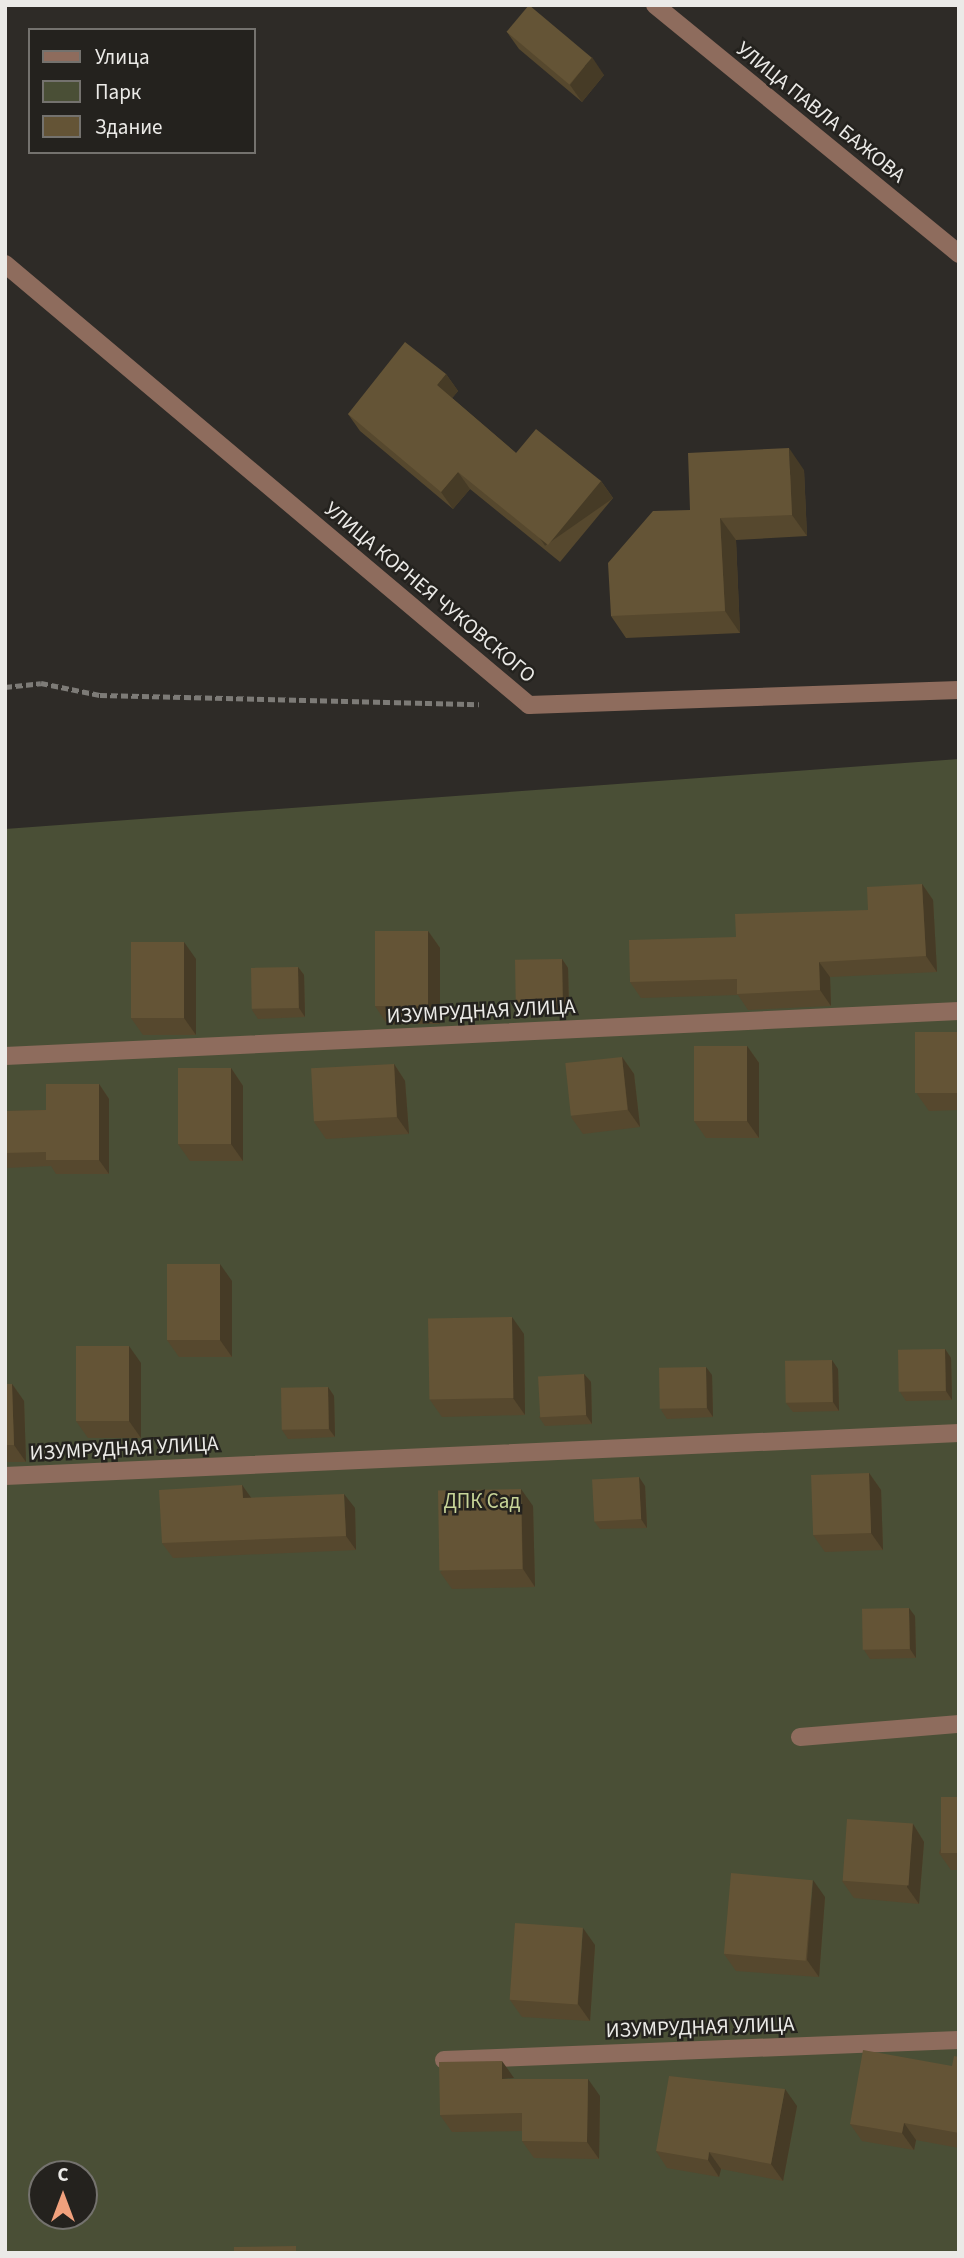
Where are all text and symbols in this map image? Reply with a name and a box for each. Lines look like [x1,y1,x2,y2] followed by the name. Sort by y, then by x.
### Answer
[28,28,256,154] legend
[731,36,911,188] street label: УЛИЦА ПАВЛА БАЖОВА
[95,42,150,72] text: Улица
[95,77,141,107] text: Парк
[95,112,163,142] text: Здание
[319,496,541,688] street label: УЛИЦА КОРНЕЯ ЧУКОВСКОГО
[386,993,576,1029] street label: ИЗУМРУДНАЯ УЛИЦА
[29,1430,219,1466] street label: ИЗУМРУДНАЯ УЛИЦА
[444,1488,520,1514] park label: ДПК Сад
[605,2011,795,2043] street label: ИЗУМРУДНАЯ УЛИЦА
[28,2160,98,2230] north arrow
[57,2162,69,2189] text: С

